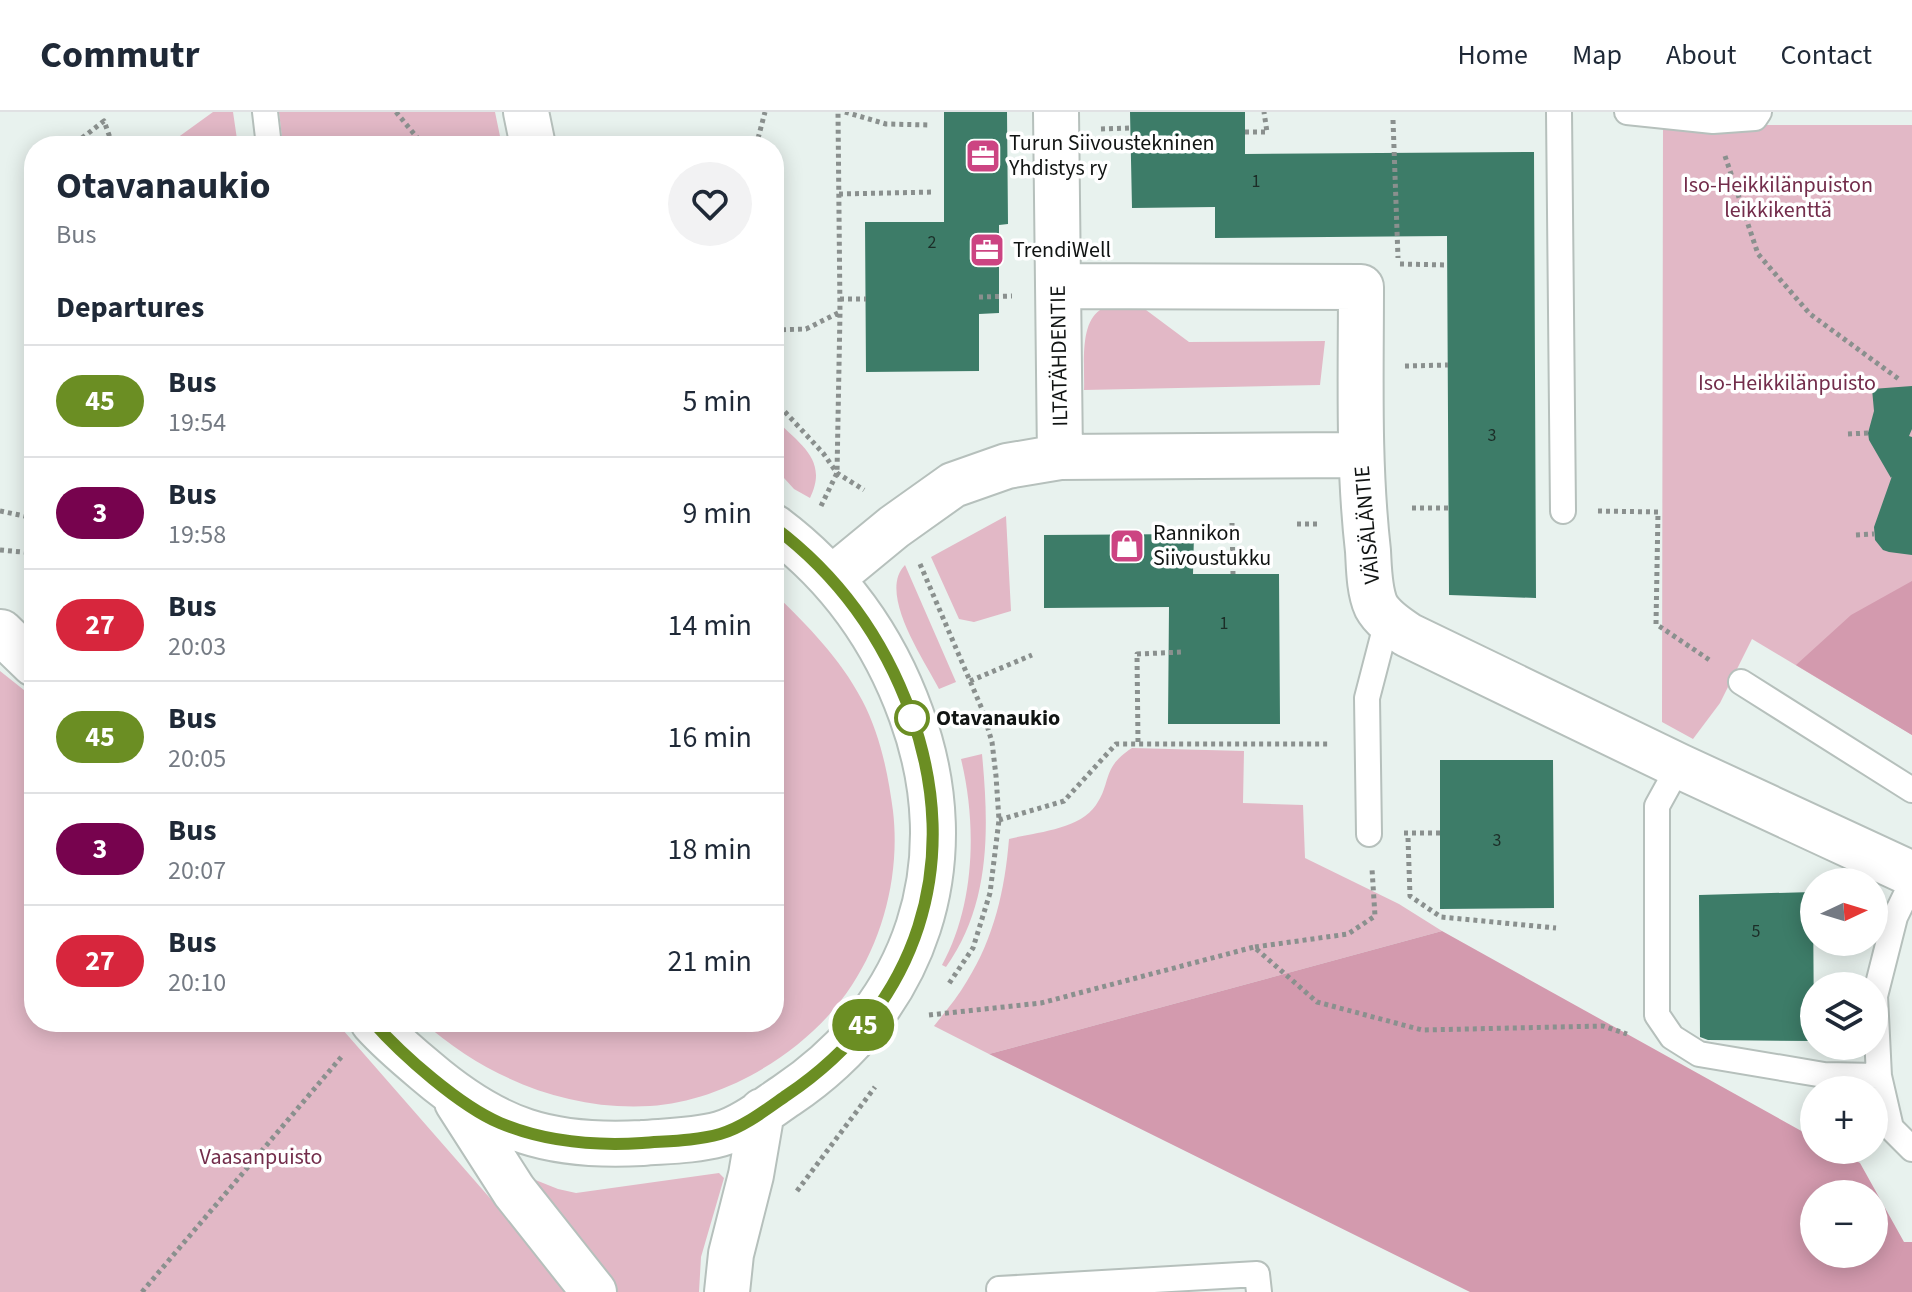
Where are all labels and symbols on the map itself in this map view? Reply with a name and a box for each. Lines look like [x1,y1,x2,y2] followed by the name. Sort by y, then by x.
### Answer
[1008,127,1215,184] place label: Turun Siivoustekninen Yhdistys ry
[964,137,1002,175] office icon: Turun Siivoustekninen Yhdistys ry
[1252,169,1260,194] house number: 1
[1683,169,1873,226] park label: Iso-Heikkilänpuiston leikkikenttä
[928,230,937,255] house number: 2
[968,231,1006,269] office icon: TrendiWell
[1013,234,1111,266] place label: TrendiWell
[1042,285,1076,427] street label: ILTATÄHDENTIE
[1698,367,1876,399] park label: Iso-Heikkilänpuisto
[1488,423,1497,448] house number: 3
[1346,465,1388,585] street label: VÄISÄLÄNTIE
[1153,517,1271,574] place label: Rannikon Siivoustukku
[1108,527,1146,565] shop icon: Rannikon Siivoustukku
[1220,611,1228,636] house number: 1
[895,701,929,735] marker: Otavanaukio
[936,702,1060,734] place label: Otavanaukio
[1493,828,1502,853] house number: 3
[1800,868,1888,956] north arrow
[1752,919,1761,944] house number: 5
[827,999,899,1051] line badge: 45
[200,1141,322,1173] park label: Vaasanpuisto

